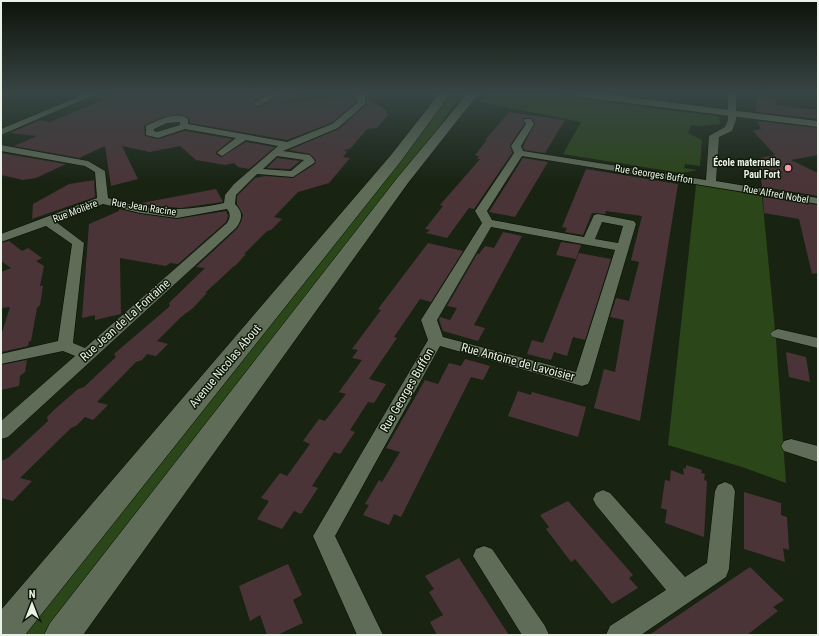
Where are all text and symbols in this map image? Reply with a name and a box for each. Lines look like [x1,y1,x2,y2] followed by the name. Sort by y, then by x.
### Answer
[713,156,780,180] place label: École maternelle Paul Fort
[614,162,694,186] street label: Rue Georges Buffon
[783,163,793,173] marker: École maternelle Paul Fort
[742,183,810,205] street label: Rue Alfred Nobel
[111,196,177,218] street label: Rue Jean Racine
[51,197,99,224] street label: Rue Molière
[77,276,173,364] street label: Rue Jean de La Fontaine
[186,321,264,410] street label: Avenue Nicolas About
[460,340,577,384] street label: Rue Antoine de Lavoisier
[377,345,437,434] street label: Rue Georges Buffon
[12,584,52,624] north arrow
[29,588,36,601] text: N

